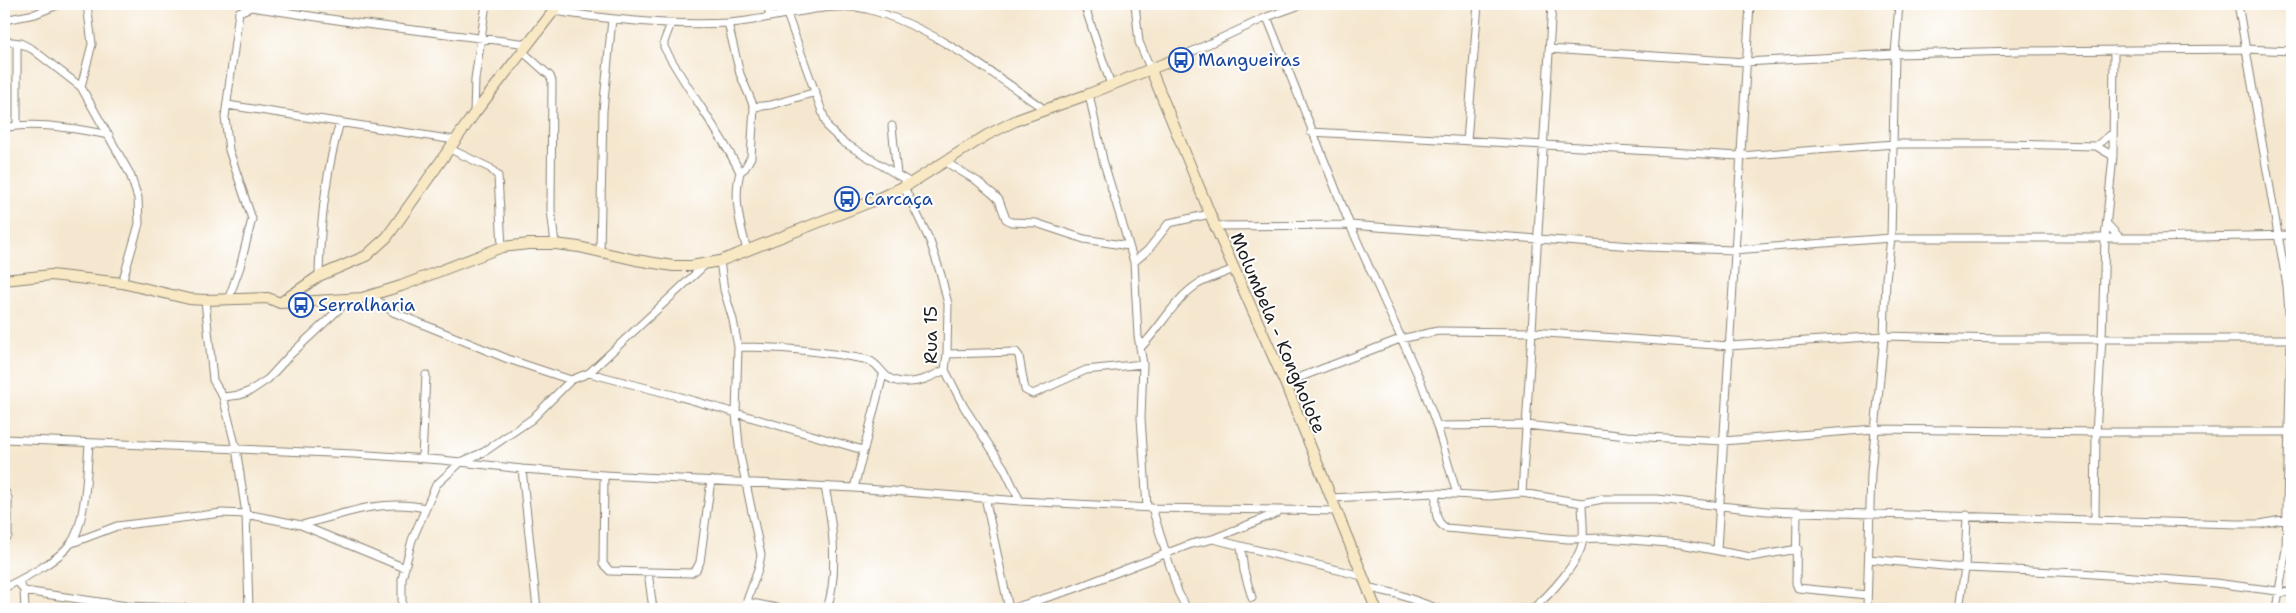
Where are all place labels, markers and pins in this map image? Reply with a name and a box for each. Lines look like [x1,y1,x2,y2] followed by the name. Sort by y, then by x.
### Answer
[1168,47,1194,73] bus stop icon: Mangueiras
[1198,48,1301,72] place label: Mangueiras
[834,186,860,212] bus stop icon: Carcaça
[864,187,933,211] place label: Carcaça
[288,292,314,318] bus stop icon: Serralharia
[318,293,415,317] place label: Serralharia

